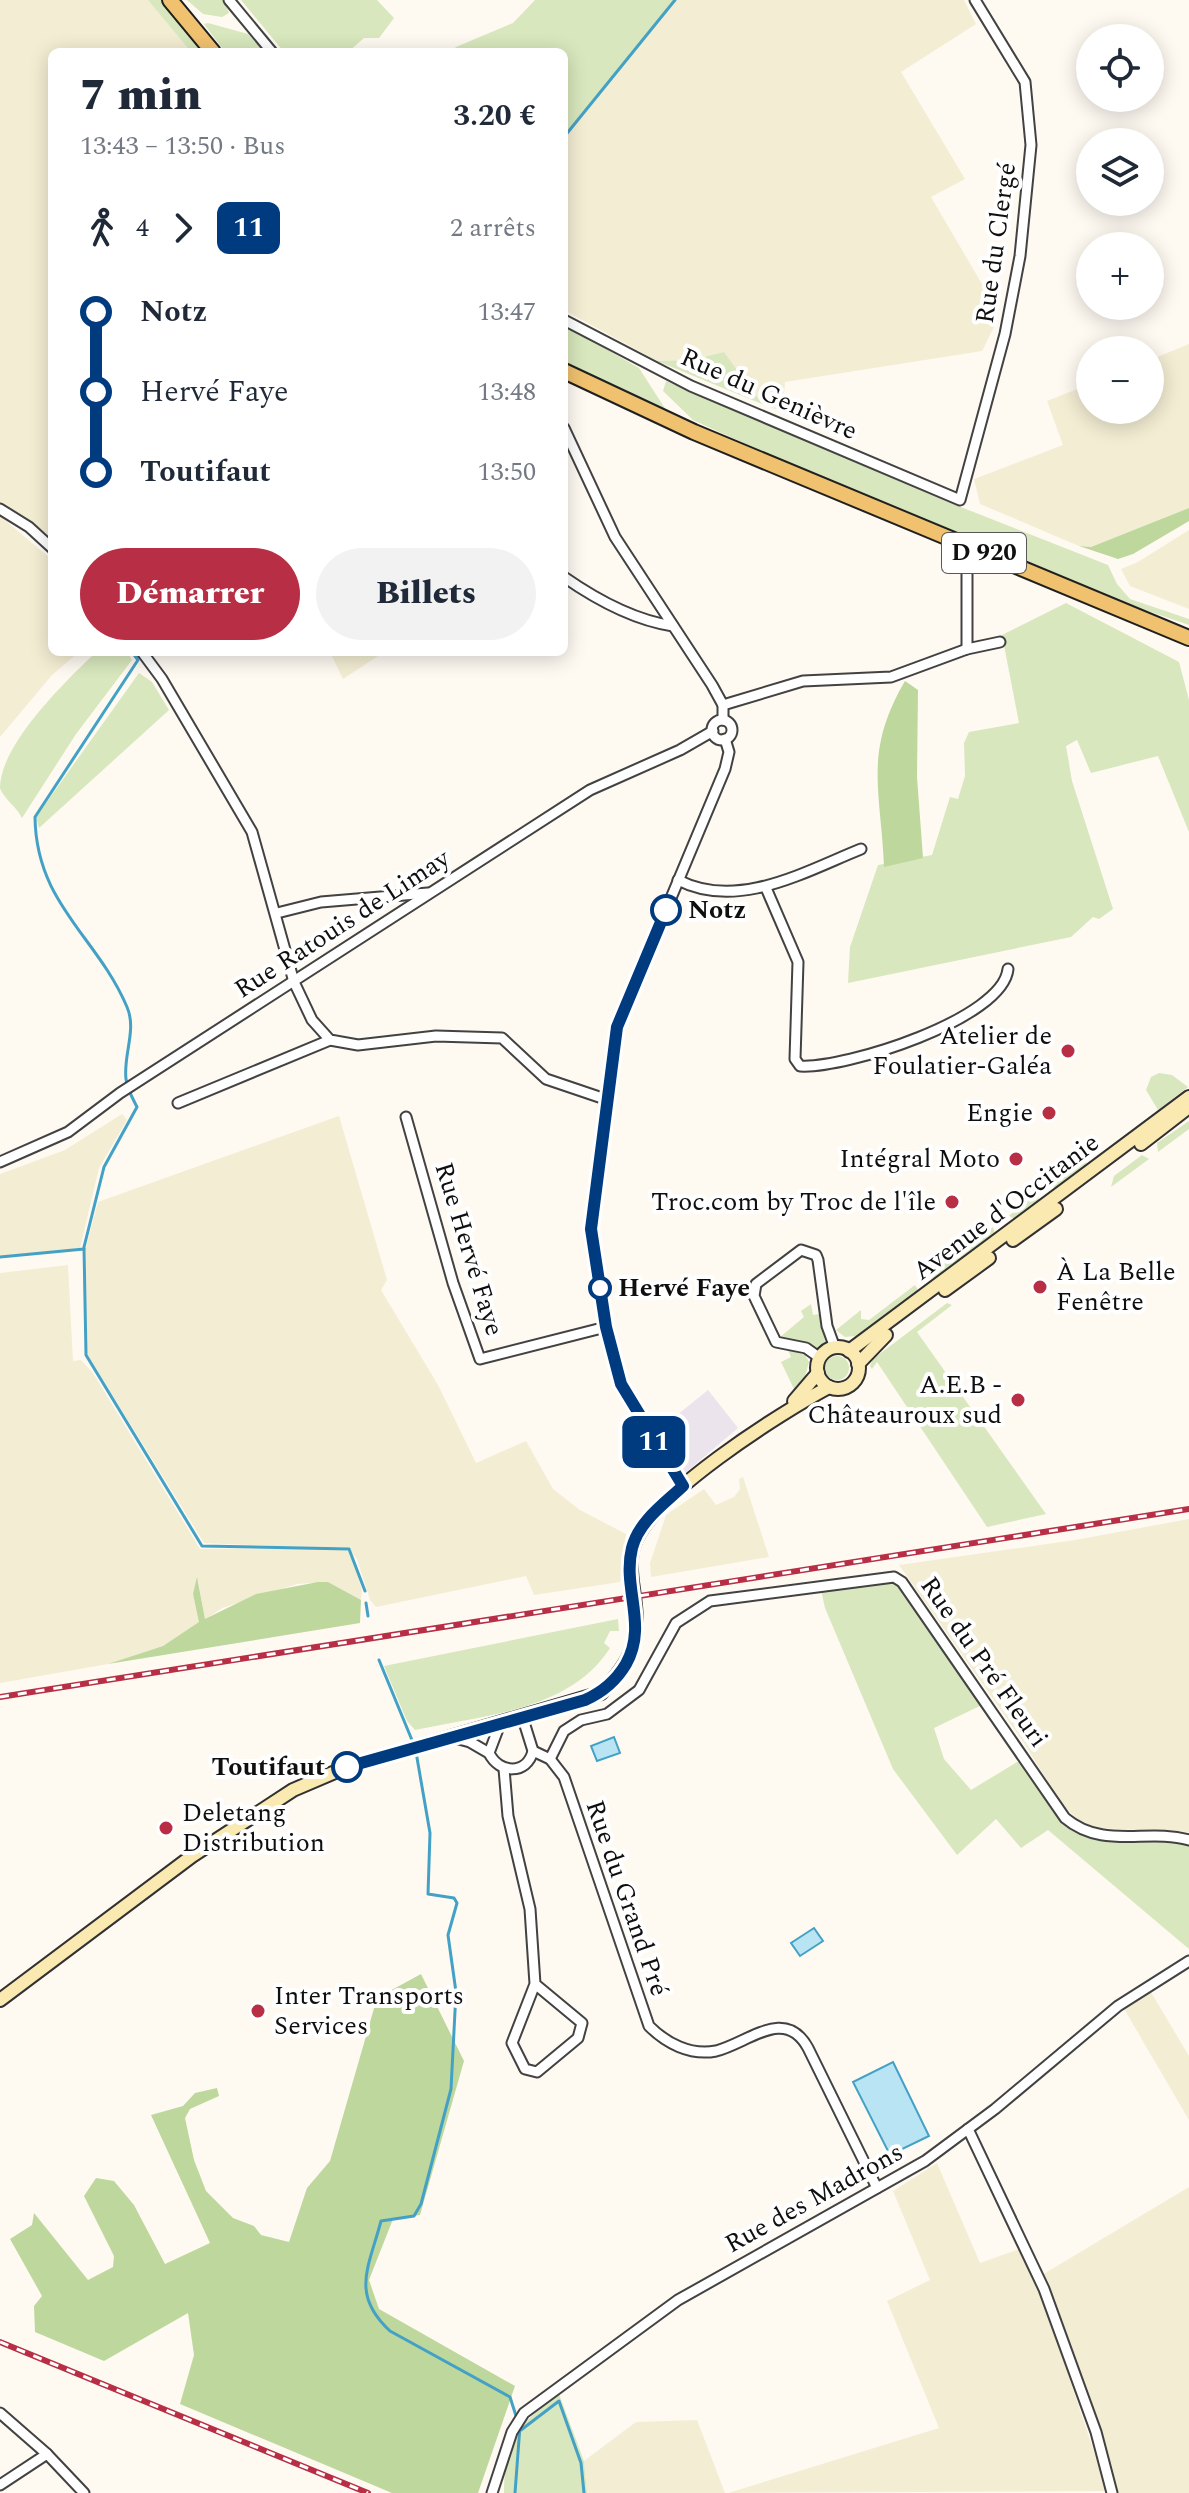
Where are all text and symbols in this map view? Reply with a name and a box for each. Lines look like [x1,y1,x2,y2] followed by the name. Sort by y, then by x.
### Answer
[1076,24,1164,424] map controls
[1076,24,1164,112] button: locate
[80,62,202,129] text: 7 min
[453,93,536,139] text: 3.20 €
[80,126,285,166] text: 13:43 – 13:50 · Bus
[1076,128,1164,216] button: layers
[965,160,1027,326] street label: Rue du Clergé
[80,206,124,250] icon: walk
[161,206,205,250] icon: forward
[233,206,264,249] text: 11
[136,208,149,248] text: 4
[450,208,536,248] text: 2 arrêts
[1076,232,1164,320] button: +
[140,289,207,335] text: Notz
[477,292,536,332] text: 13:47
[1076,336,1164,424] button: −
[674,337,864,451] street label: Rue du Genièvre
[140,369,288,415] text: Hervé Faye
[477,372,536,412] text: 13:48
[140,449,271,495] text: Toutifaut
[477,452,536,492] text: 13:50
[942,533,1026,573] road number: D 920
[80,548,300,640] button: Démarrer
[316,548,536,640] button: Billets
[226,838,459,1009] street label: Rue Ratouis de Limay
[688,890,746,930] place label: Notz
[651,895,681,925] marker: Notz
[872,1016,1052,1086] place label: Atelier de Foulatier-Galéa
[1059,1042,1077,1060] marker: Atelier de Foulatier-Galéa
[966,1093,1033,1133] place label: Engie
[1040,1104,1058,1122] marker: Engie
[904,1123,1108,1291] street label: Avenue d'Occitanie
[839,1139,1000,1179] place label: Intégral Moto
[1007,1150,1025,1168] marker: Intégral Moto
[424,1157,514,1341] street label: Rue Hervé Faye
[651,1182,936,1222] place label: Troc.com by Troc de l'île
[943,1193,961,1211] marker: Troc.com by Troc de l'île
[1056,1252,1175,1322] place label: À La Belle Fenêtre
[618,1268,750,1308] place label: Hervé Faye
[589,1277,611,1299] marker: Hervé Faye
[1031,1278,1049,1296] marker: À La Belle Fenêtre
[807,1365,1002,1435] place label: A.E.B - Châteauroux sud
[1009,1391,1027,1409] marker: A.E.B - Châteauroux sud
[618,1416,690,1468] line badge: 11
[638,1420,670,1463] text: 11
[910,1568,1058,1756] street label: Rue du Pré Fleuri
[212,1747,325,1787] place label: Toutifaut
[332,1752,362,1782] marker: Toutifaut
[182,1793,325,1863] place label: Deletang Distribution
[575,1795,679,2001] street label: Rue du Grand Pré
[157,1819,175,1837] marker: Deletang Distribution
[274,1976,464,2046] place label: Inter Transports Services
[249,2002,267,2020] marker: Inter Transports Services
[717,2132,911,2264] street label: Rue des Madrons

